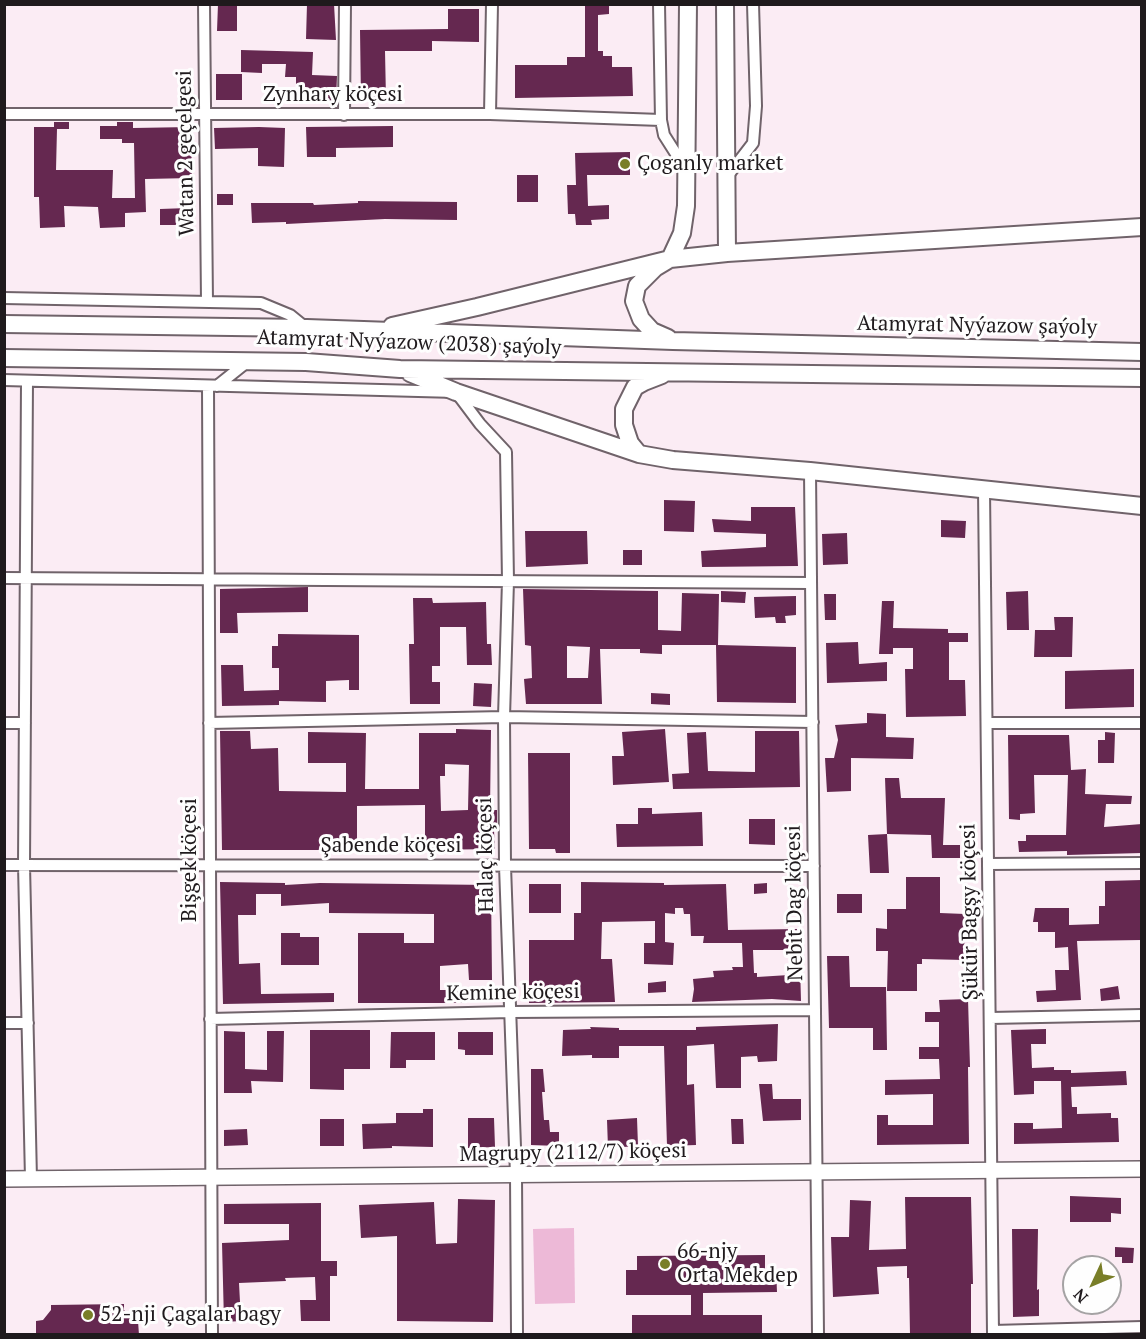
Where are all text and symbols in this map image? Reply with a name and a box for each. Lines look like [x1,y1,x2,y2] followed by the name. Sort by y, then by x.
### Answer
[172,70,200,236] street label: Watan 2 geçelgesi
[263,82,403,108] street label: Zynhary köçesi
[637,151,784,177] place label: Çoganly market
[618,157,632,171] marker: Çoganly market
[857,311,1097,341] street label: Atamyrat Nyýazow şaýoly
[256,325,562,361] street label: Atamyrat Nyýazow (2038) şaýoly
[472,797,500,913] street label: Halaç köçesi
[177,798,203,922] street label: Bişgek köçesi
[956,823,984,1001] street label: Şükür Bagşy köçesi
[781,825,809,981] street label: Nebit Dag köçesi
[320,833,462,859] street label: Şabende köçesi
[446,979,580,1007] street label: Kemine köçesi
[459,1138,687,1168] street label: Magrupy (2112/7) köçesi
[677,1239,798,1289] place label: 66-njy Orta Mekdep
[1062,1255,1122,1315] north arrow
[658,1257,672,1271] marker: 66-njy Orta Mekdep
[1068,1284,1093,1308] text: N
[100,1302,281,1328] place label: 52-nji Çagalar bagy
[81,1308,95,1322] marker: 52-nji Çagalar bagy

